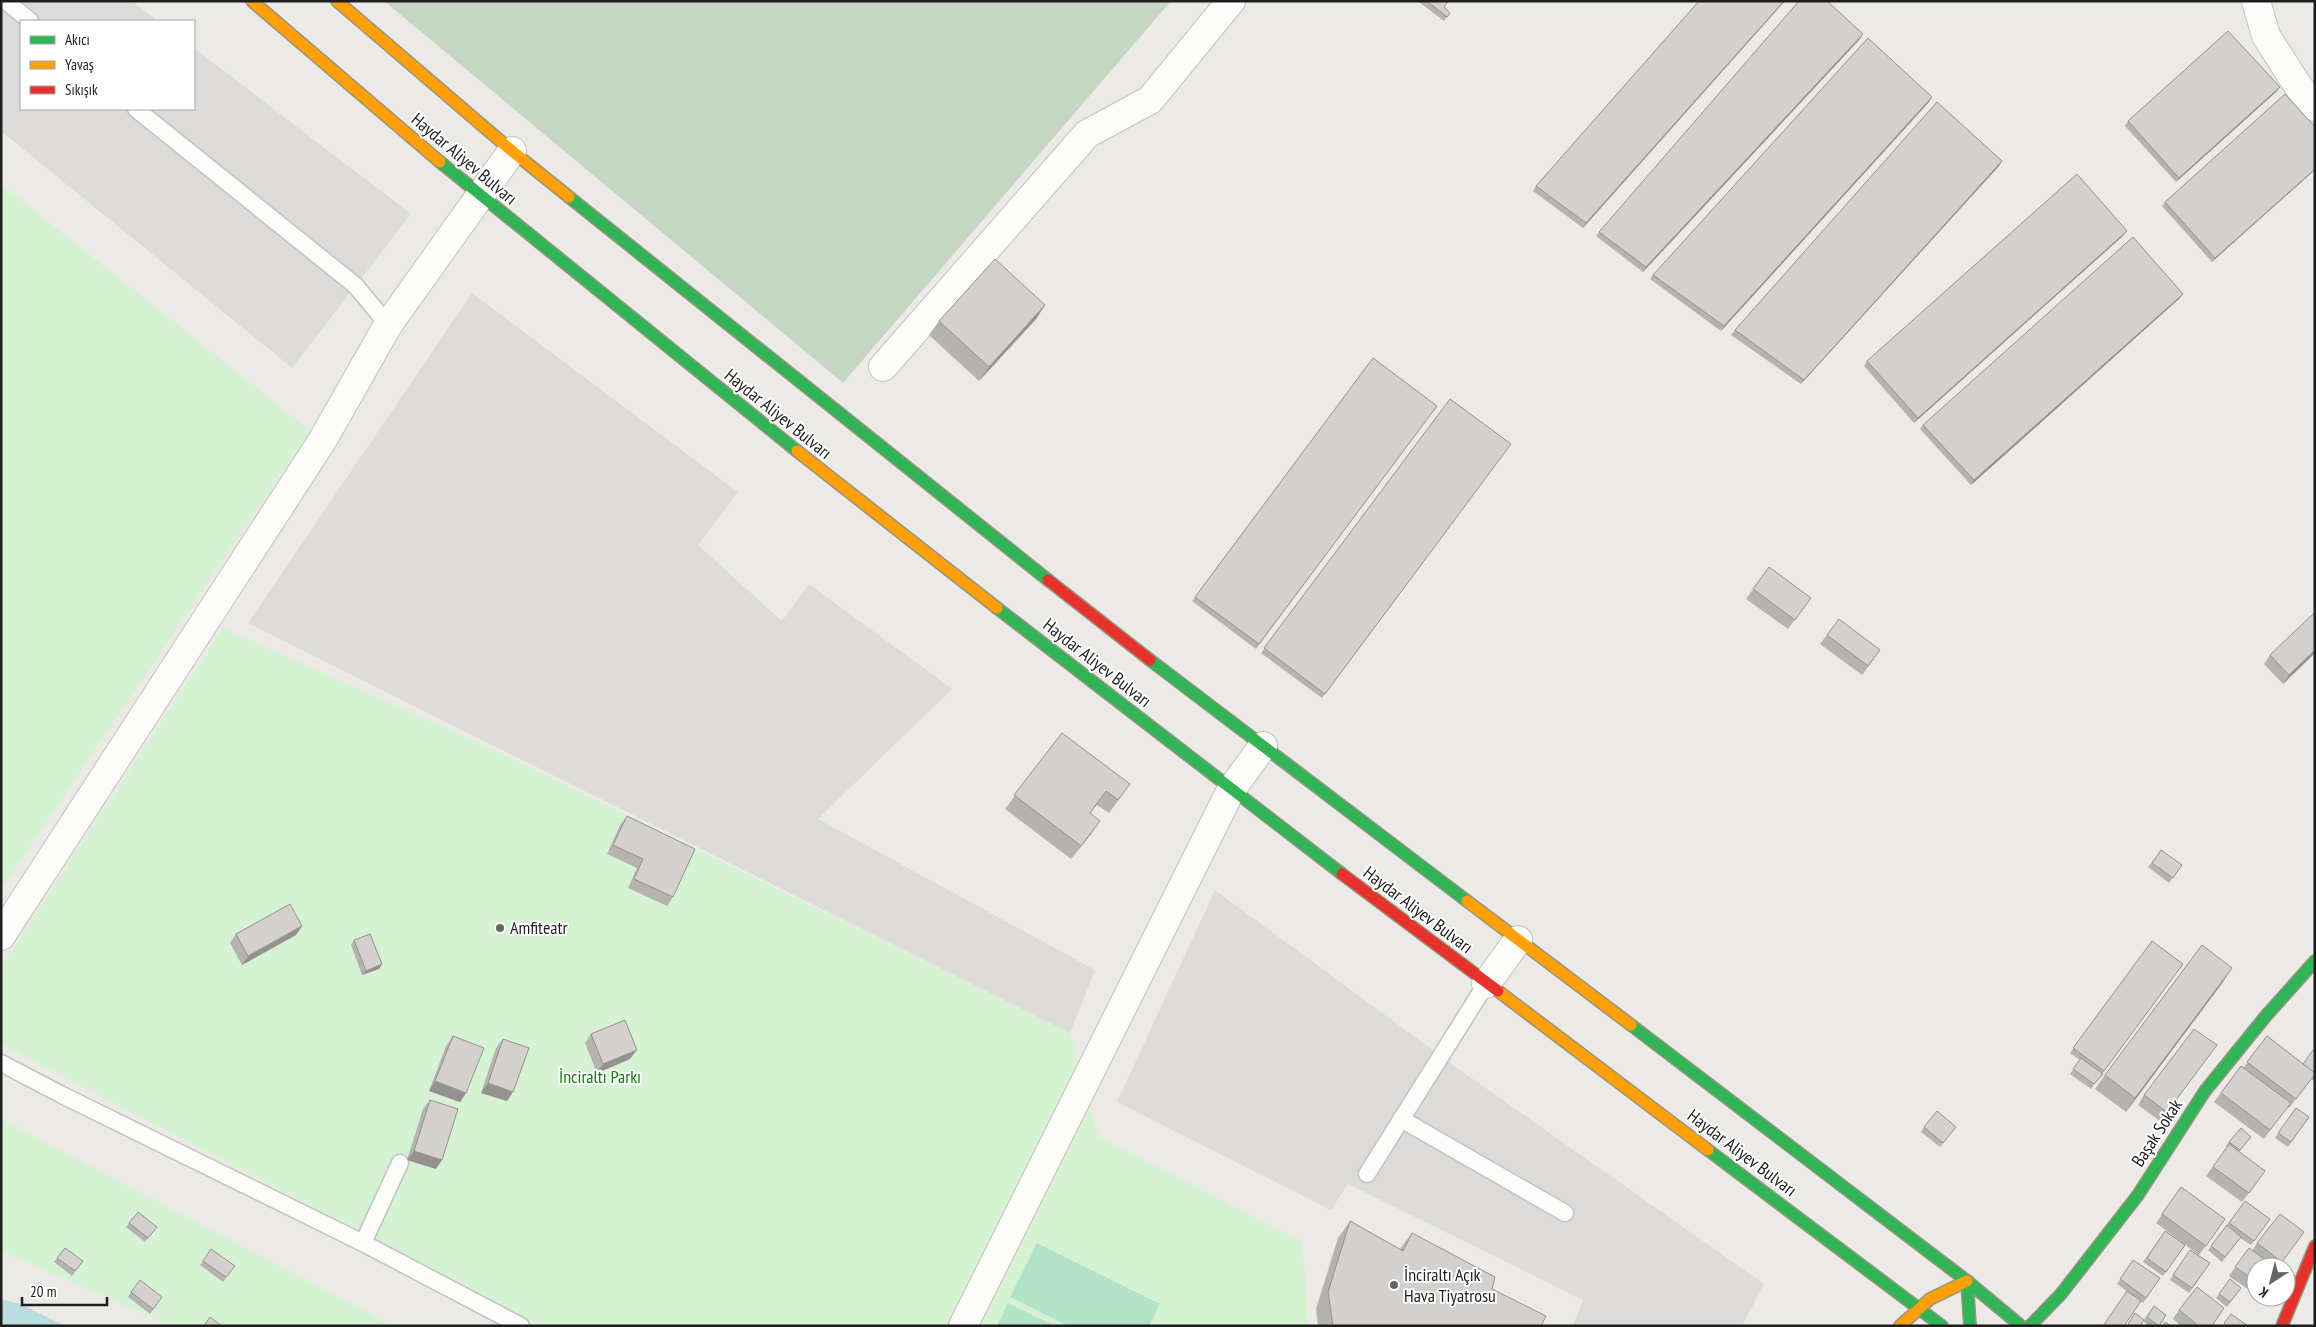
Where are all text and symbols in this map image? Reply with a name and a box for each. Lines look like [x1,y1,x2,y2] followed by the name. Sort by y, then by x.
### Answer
[20,20,195,110] legend
[65,30,90,49] text: Akıcı
[65,55,94,74] text: Yavaş
[65,80,98,99] text: Sıkışık
[407,108,522,210] street label: Haydar Aliyev Bulvarı
[720,363,837,464] street label: Haydar Aliyev Bulvarı
[1039,613,1156,712] street label: Haydar Aliyev Bulvarı
[1359,861,1478,958] street label: Haydar Aliyev Bulvarı
[510,916,567,939] place label: Amfiteatr
[494,922,506,934] marker: Amfiteatr
[559,1065,641,1088] park label: İnciraltı Parkı
[2126,1095,2187,1171] street label: Başak Sokak
[1683,1104,1802,1201] street label: Haydar Aliyev Bulvarı
[2246,1257,2296,1307] north arrow
[1404,1263,1496,1307] place label: İnciraltı Açık Hava Tiyatrosu
[22,1274,108,1306] scale bar
[1388,1279,1400,1291] marker: İnciraltı Açık Hava Tiyatrosu
[30,1282,56,1301] text: 20 m
[2255,1283,2272,1302] text: K

